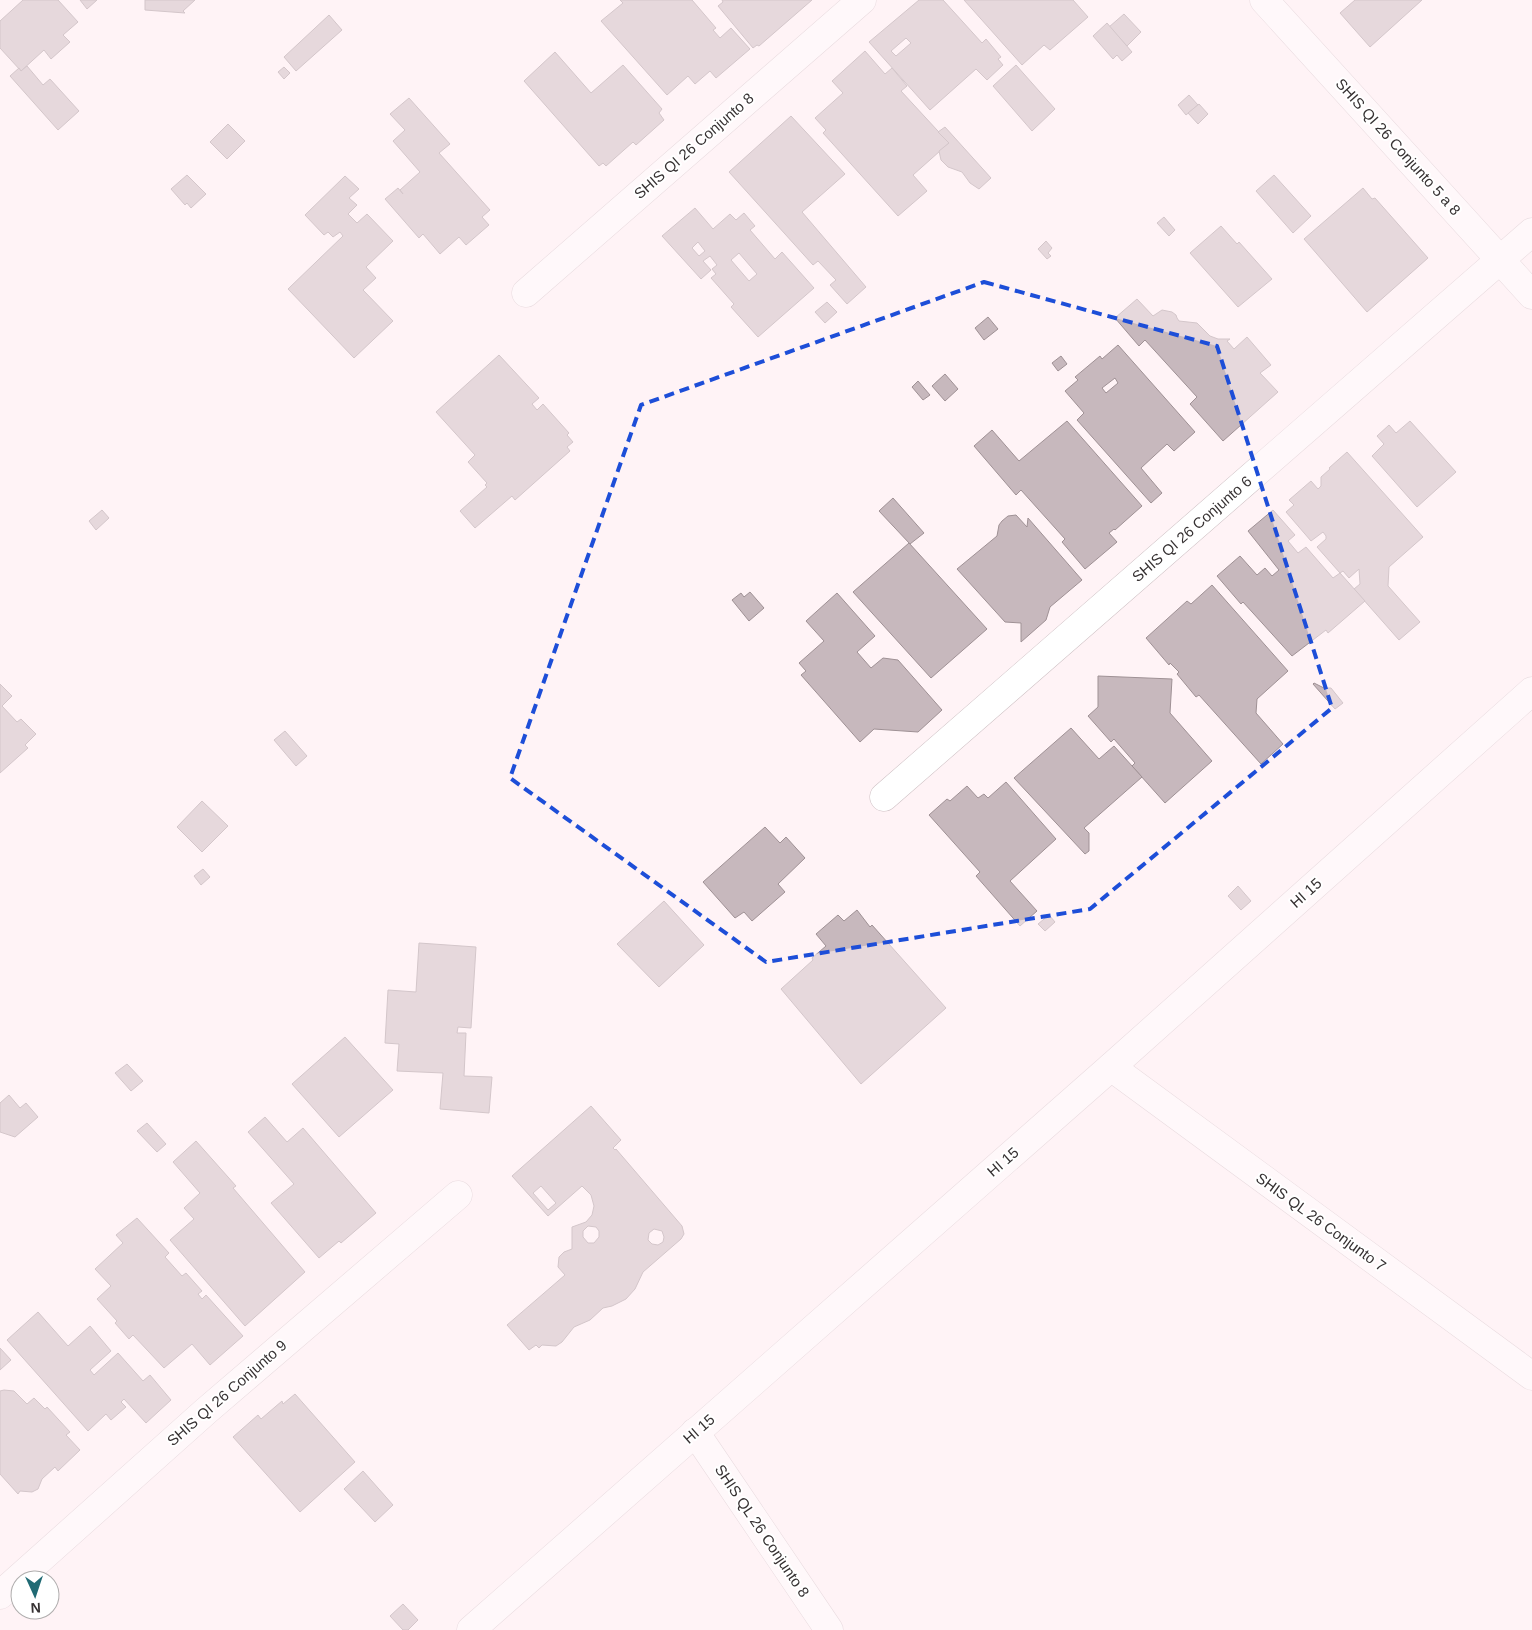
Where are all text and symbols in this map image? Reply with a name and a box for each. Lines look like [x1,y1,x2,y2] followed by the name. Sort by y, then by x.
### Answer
[1333,75,1464,218] street label: SHIS QI 26 Conjunto 5 a 8
[631,89,757,202] street label: SHIS QI 26 Conjunto 8
[1129,472,1255,585] street label: SHIS QI 26 Conjunto 6
[1287,874,1325,911] street label: HI 15
[984,1143,1022,1180] street label: HI 15
[1253,1169,1389,1274] street label: SHIS QL 26 Conjunto 7
[164,1336,290,1449] street label: SHIS QI 26 Conjunto 9
[680,1410,718,1447] street label: HI 15
[712,1461,813,1600] street label: SHIS QL 26 Conjunto 8
[10,1570,60,1620] north arrow
[30,1600,41,1616] text: N

